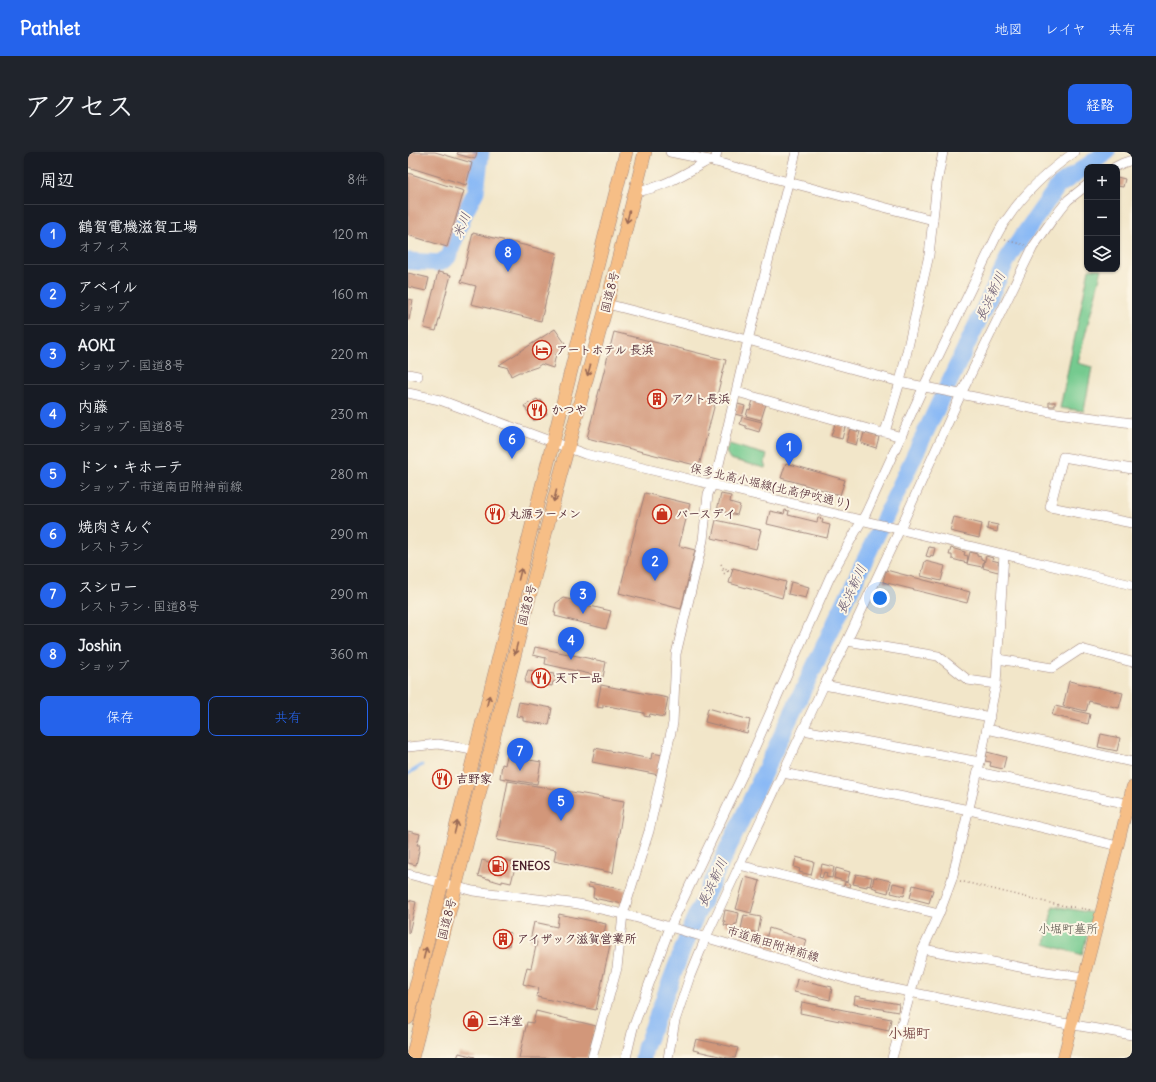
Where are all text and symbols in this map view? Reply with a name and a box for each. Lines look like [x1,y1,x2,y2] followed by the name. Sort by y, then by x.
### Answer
[20,16,80,40] text: Pathlet
[995,20,1023,38] text: 地図
[1045,20,1086,38] text: レイヤ
[1108,20,1136,38] text: 共有
[1068,84,1132,124] button: 経路
[24,88,134,124] text: アクセス
[1084,164,1120,272] map controls
[1084,164,1120,200] button: +
[40,169,74,191] text: 周辺
[348,171,368,188] text: 8件
[1084,200,1120,236] button: −
[449,210,474,240] water label: 米川
[624,210,632,223] one-way arrow
[78,217,198,236] text: 鶴賀電機滋賀工場
[50,226,56,243] text: 1
[333,226,368,243] text: 120 m
[1084,236,1120,272] button: layers
[78,238,130,255] text: オフィス
[495,239,521,272] pin: 8
[597,269,622,315] street label: 国道8号
[972,269,1009,323] water label: 長浜新川
[78,277,137,296] text: アベイル
[49,286,57,303] text: 2
[332,286,368,303] text: 160 m
[78,298,129,315] text: ショップ
[78,336,115,355] text: AOKI
[531,339,553,361] hotel icon: アートホテル 長浜
[556,342,654,357] place label: アートホテル 長浜
[49,346,57,363] text: 3
[331,346,368,363] text: 220 m
[78,357,185,374] text: ショップ · 国道8号
[585,363,592,376] one-way arrow
[646,388,668,410] building icon: アクト長浜
[671,391,730,406] place label: アクト長浜
[78,397,108,416] text: 内藤
[526,399,548,421] restaurant icon: かつや
[551,402,587,417] place label: かつや
[49,406,57,423] text: 4
[330,406,368,423] text: 230 m
[78,418,185,435] text: ショップ · 国道8号
[499,426,525,459] pin: 6
[776,433,802,466] pin: 1
[78,457,183,476] text: ドン・キホーテ
[689,460,852,511] street label: 保多北高小堀線(北高伊吹通り)
[49,466,57,483] text: 5
[330,466,368,483] text: 280 m
[78,478,243,495] text: ショップ · 市道南田附神前線
[551,489,559,502] one-way arrow
[484,503,506,525] restaurant icon: 丸源ラーメン
[651,503,673,525] shop icon: バースデイ
[509,506,581,521] place label: 丸源ラーメン
[676,506,736,521] place label: バースデイ
[78,517,153,536] text: 焼肉きんぐ
[49,526,57,543] text: 6
[330,526,368,543] text: 290 m
[78,538,144,555] text: レストラン
[642,548,668,581] pin: 2
[833,562,870,616] water label: 長浜新川
[516,568,524,581] one-way arrow
[78,577,138,596] text: スシロー
[570,581,596,614] pin: 3
[514,582,539,628] street label: 国道8号
[50,586,56,603] text: 7
[330,586,368,603] text: 290 m
[870,588,890,608] your location
[78,598,200,615] text: レストラン · 国道8号
[558,627,584,660] pin: 4
[78,636,122,655] text: Joshin
[512,642,520,655] one-way arrow
[49,646,57,663] text: 8
[330,646,368,663] text: 360 m
[78,657,129,674] text: ショップ
[530,667,552,689] restaurant icon: 天下一品
[555,670,603,685] place label: 天下一品
[485,694,492,707] one-way arrow
[40,696,200,736] button: 保存
[208,696,368,736] button: 共有
[507,738,533,771] pin: 7
[431,768,453,790] restaurant icon: 吉野家
[456,771,492,786] place label: 吉野家
[548,788,574,821] pin: 5
[453,820,460,833] one-way arrow
[487,855,509,877] fuel station icon: ENEOS
[694,855,731,909] water label: 長浜新川
[512,858,551,873] place label: ENEOS
[434,896,459,942] street label: 国道8号
[1038,921,1098,936] park label: 小堀町墓所
[725,922,821,965] street label: 市道南田附神前線
[492,928,514,950] building icon: アイザック滋賀営業所
[517,931,637,946] place label: アイザック滋賀営業所
[421,946,429,959] one-way arrow
[462,1010,484,1032] shop icon: 三洋堂
[487,1013,523,1028] place label: 三洋堂
[888,1024,930,1042] district label: 小堀町

